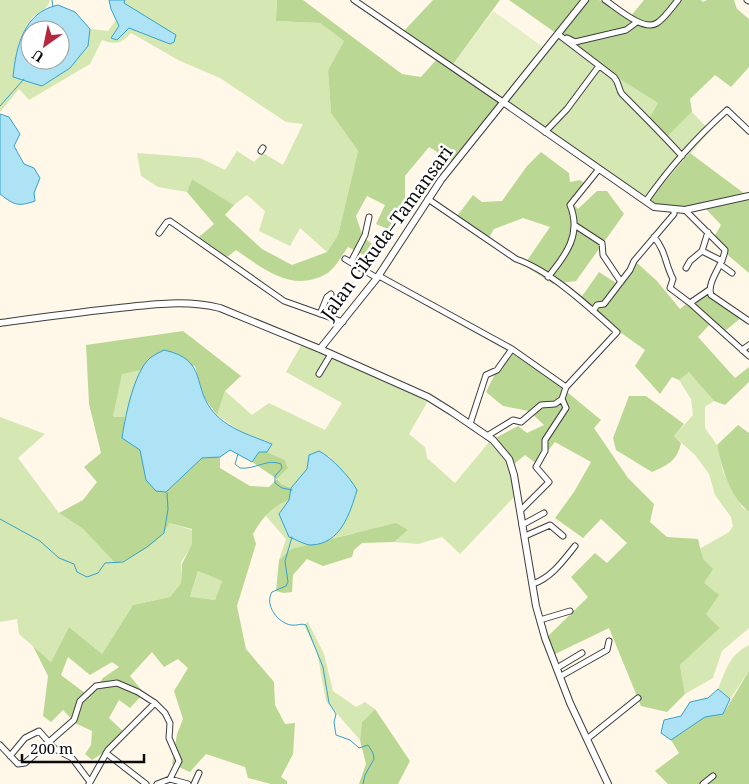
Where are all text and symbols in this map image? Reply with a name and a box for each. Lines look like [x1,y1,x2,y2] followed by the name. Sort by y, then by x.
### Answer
[20,20,70,70] north arrow
[28,45,47,67] text: U
[314,140,458,325] street label: Jalan Cikuda–Tamansari
[22,732,145,764] scale bar
[30,738,73,758] text: 200 m

